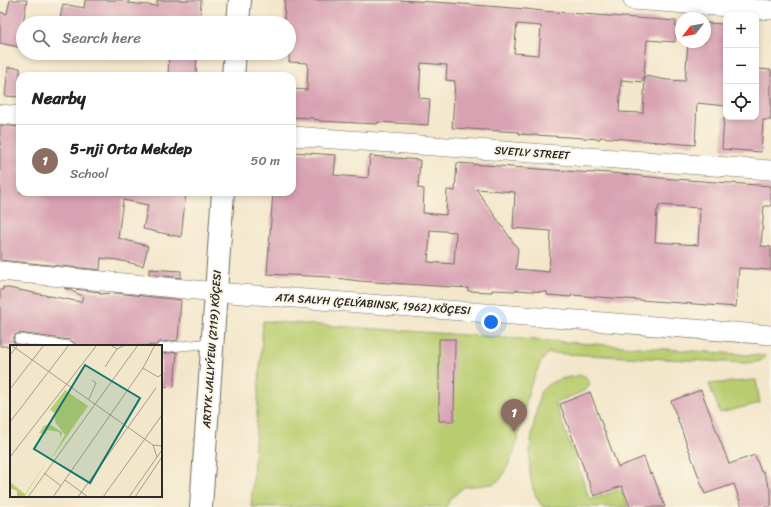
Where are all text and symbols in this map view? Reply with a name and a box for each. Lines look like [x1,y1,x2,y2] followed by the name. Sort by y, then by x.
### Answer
[675,12,711,48] north arrow
[723,12,759,120] map controls
[723,12,759,48] button: +
[16,16,296,60] search box
[62,25,141,51] text: Search here
[30,27,52,49] icon: search
[723,48,759,84] button: −
[32,83,86,113] text: Nearby
[723,84,759,120] button: locate
[70,136,192,162] text: 5-nji Orta Mekdep
[494,141,571,165] street label: SVETLY STREET
[42,149,48,172] text: 1
[250,149,280,172] text: 50 m
[70,162,108,185] text: School
[197,269,227,430] street label: ARTYK JALLYÝEW (2119) KÖÇESI
[274,288,472,320] street label: ATA SALYH (ÇELÝABINSK, 1962) KÖÇESI
[481,312,501,332] your location
[10,345,162,497] inset map
[501,399,527,432] pin: 1

